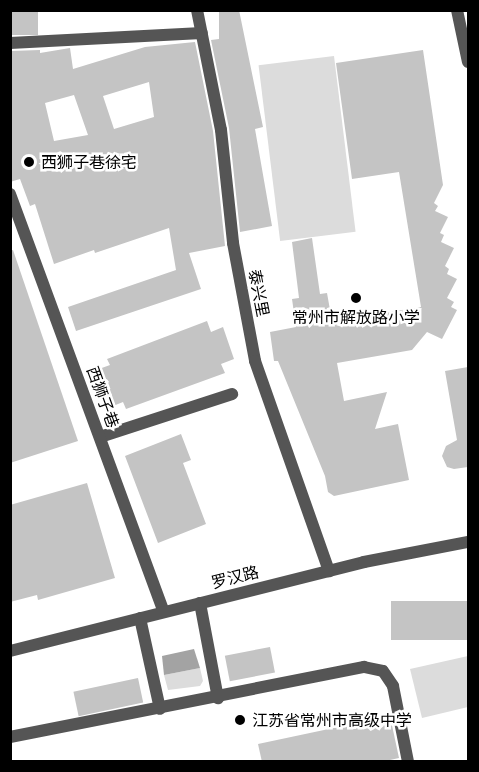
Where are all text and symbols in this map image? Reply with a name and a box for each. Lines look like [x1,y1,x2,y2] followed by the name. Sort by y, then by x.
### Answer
[41,152,137,172] place label: 西狮子巷徐宅
[22,155,36,169] marker: 西狮子巷徐宅
[245,268,273,318] street label: 泰兴里
[349,291,363,305] marker: 常州市解放路小学
[292,307,420,327] place label: 常州市解放路小学
[83,364,123,430] street label: 西狮子巷
[209,562,261,592] street label: 罗汉路
[252,710,412,730] place label: 江苏省常州市高级中学
[233,713,247,727] marker: 江苏省常州市高级中学

